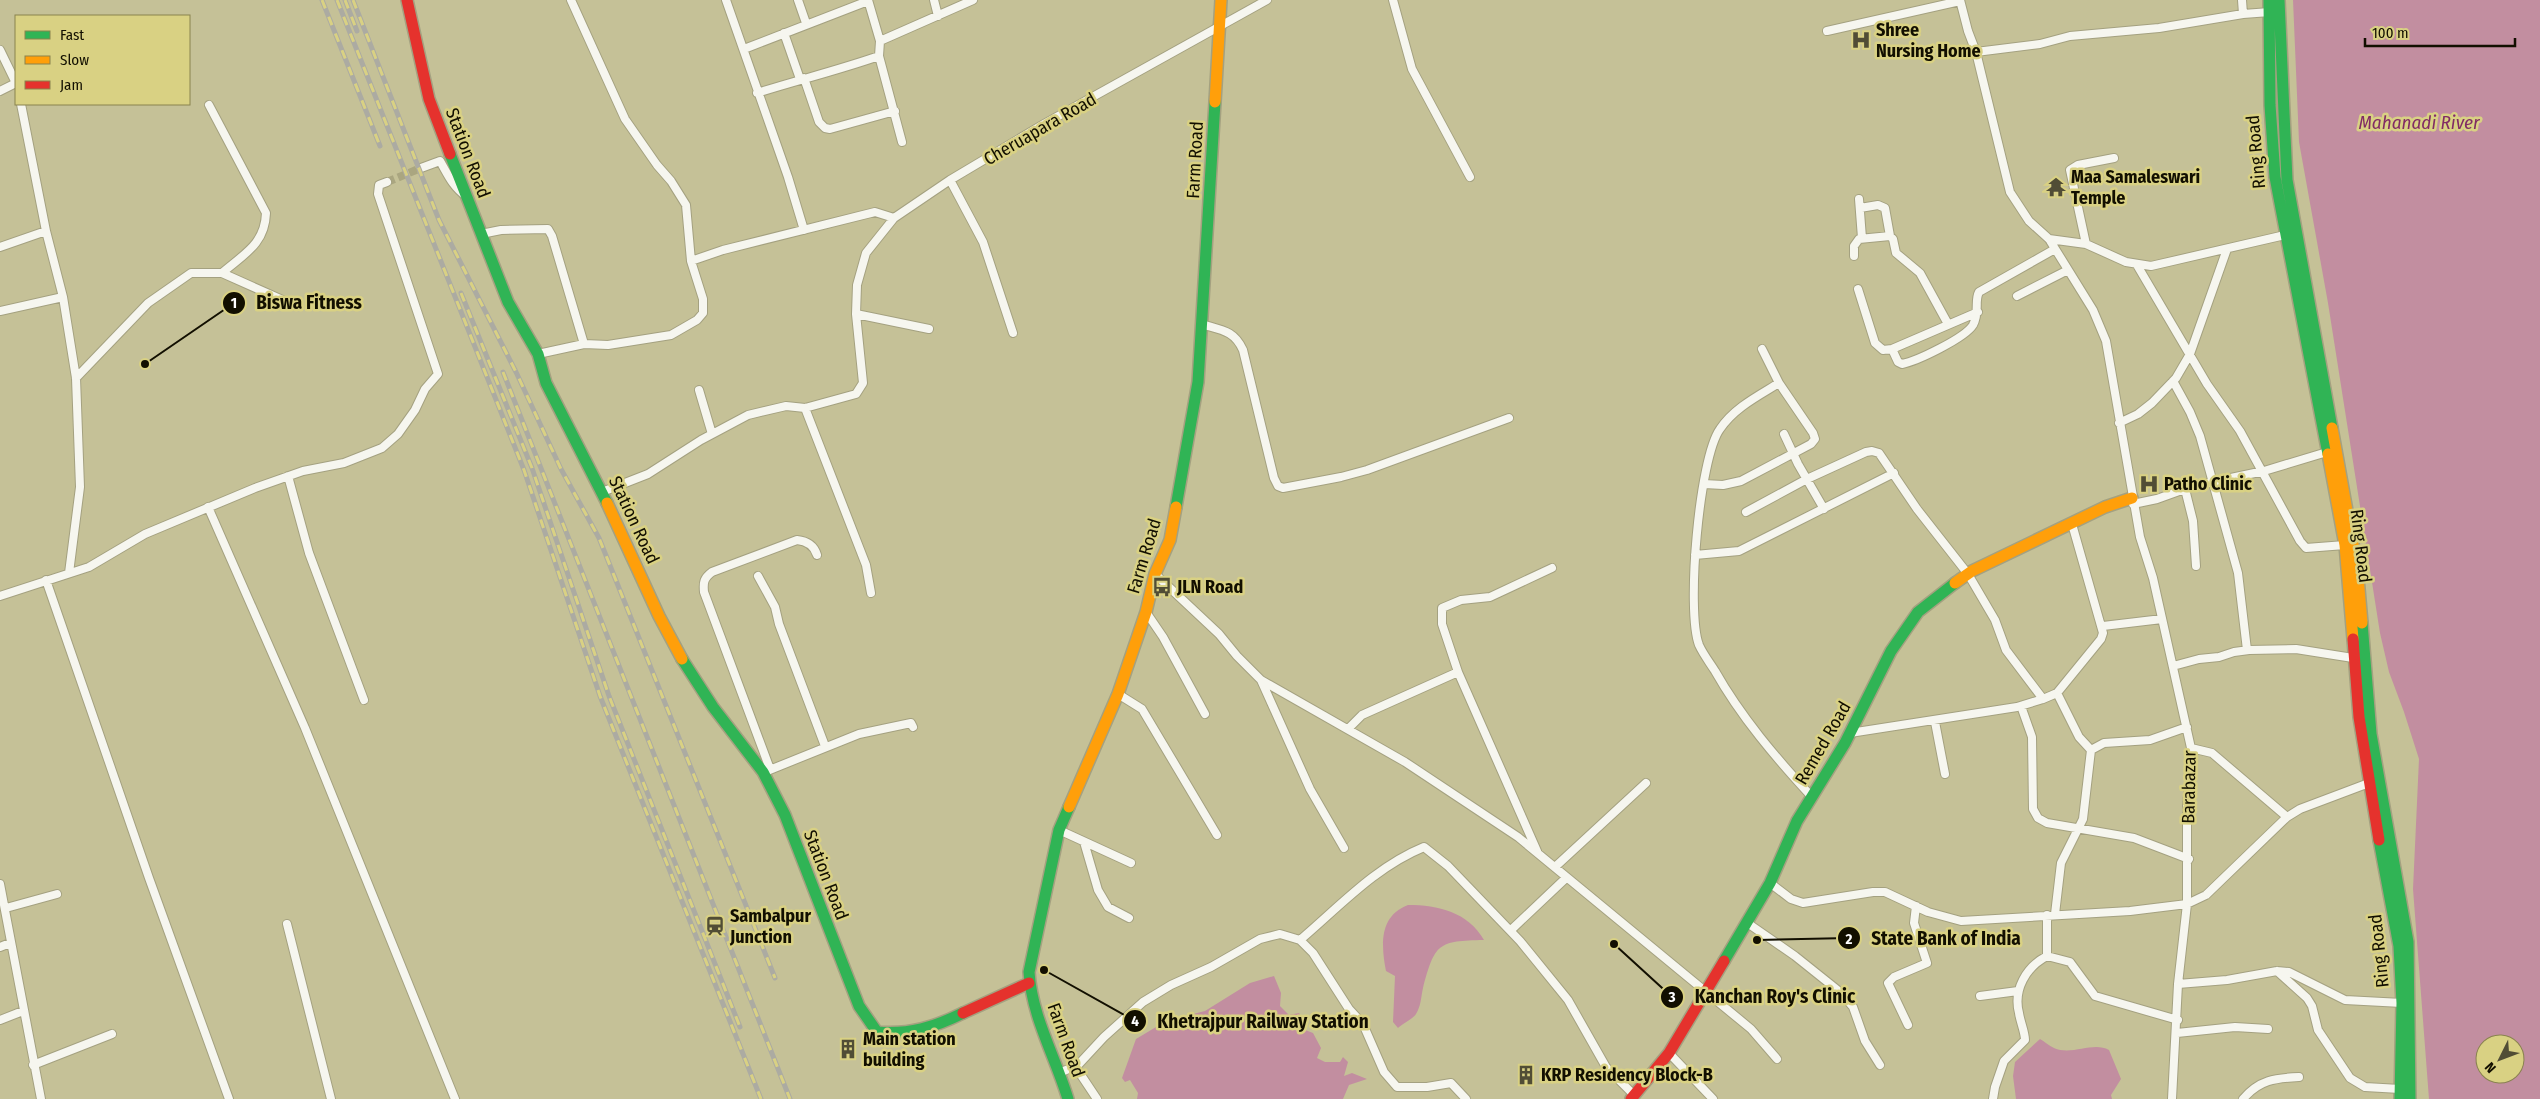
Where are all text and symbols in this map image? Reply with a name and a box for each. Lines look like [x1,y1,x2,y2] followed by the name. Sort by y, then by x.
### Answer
[15,15,190,105] legend
[2365,15,2515,47] scale bar
[1876,19,1981,62] place label: Shree Nursing Home
[2372,24,2409,42] text: 100 m
[60,26,84,44] text: Fast
[1850,29,1872,51] hospital icon: Shree Nursing Home
[60,51,89,69] text: Slow
[60,76,83,94] text: Jam
[980,88,1100,170] street label: Cheruapara Road
[441,105,495,201] street label: Station Road
[2358,111,2481,134] water label: Mahanadi River
[2242,114,2270,190] street label: Ring Road
[1182,121,1208,199] street label: Farm Road
[2071,166,2200,209] place label: Maa Samaleswari Temple
[2045,176,2067,198] temple icon: Maa Samaleswari Temple
[221,286,372,320] callout: Biswa Fitness
[256,291,362,314] text: Biswa Fitness
[231,294,237,312] text: 1
[604,473,664,567] street label: Station Road
[2138,473,2160,495] hospital icon: Patho Clinic
[2164,473,2252,495] place label: Patho Clinic
[2346,508,2376,584] street label: Ring Road
[1122,516,1166,596] street label: Farm Road
[1151,576,1173,598] bus stop icon: JLN Road
[1176,576,1243,598] place label: JLN Road
[1790,698,1856,788] street label: Remed Road
[2177,749,2201,824] street label: Barabazar
[799,827,853,923] street label: Station Road
[729,905,811,948] place label: Sambalpur Junction
[2364,913,2394,989] street label: Ring Road
[704,915,726,937] station icon: Sambalpur Junction
[1836,921,2031,955] callout: State Bank of India
[1871,927,2021,950] text: State Bank of India
[1845,930,1853,948] text: 2
[1659,980,1865,1014] callout: Kanchan Roy's Clinic
[1695,985,1856,1008] text: Kanchan Roy's Clinic
[1667,988,1676,1006] text: 3
[1042,1000,1090,1080] street label: Farm Road
[1122,1004,1379,1038] callout: Khetrajpur Railway Station
[1157,1010,1369,1033] text: Khetrajpur Railway Station
[1131,1012,1139,1030] text: 4
[863,1028,956,1071] place label: Main station building
[2475,1034,2525,1084] north arrow
[837,1038,859,1060] building icon: Main station building
[2482,1059,2500,1076] text: N
[1515,1064,1537,1086] building icon: KRP Residency Block-B
[1541,1064,1713,1086] place label: KRP Residency Block-B

